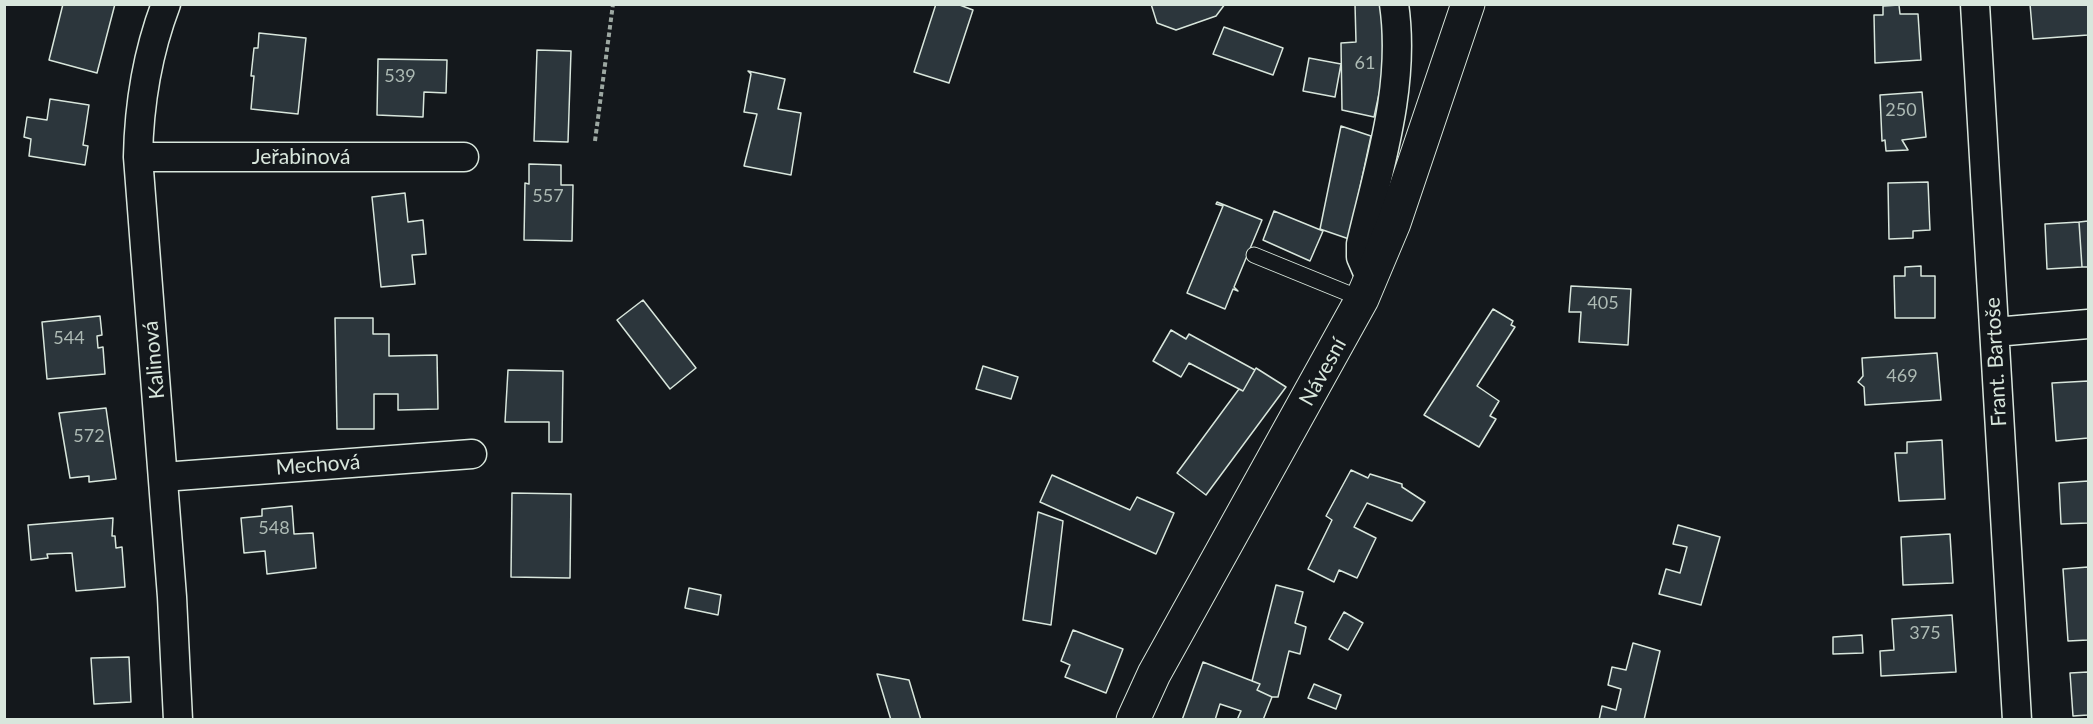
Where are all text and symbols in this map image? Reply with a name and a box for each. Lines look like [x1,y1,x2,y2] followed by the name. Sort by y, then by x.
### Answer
[1355,52,1375,74] house number: 61
[384,65,416,87] house number: 539
[1885,99,1917,121] house number: 250
[252,144,350,170] street label: Jeřabinová
[532,185,564,207] house number: 557
[1587,292,1619,314] house number: 405
[1980,297,2012,427] street label: Frant. Bartoše
[138,320,170,400] street label: Kalinová
[53,327,85,349] house number: 544
[1294,334,1352,410] street label: Návesní
[1886,365,1918,387] house number: 469
[73,425,105,447] house number: 572
[275,449,361,481] street label: Mechová
[258,517,290,539] house number: 548
[1909,622,1941,644] house number: 375

